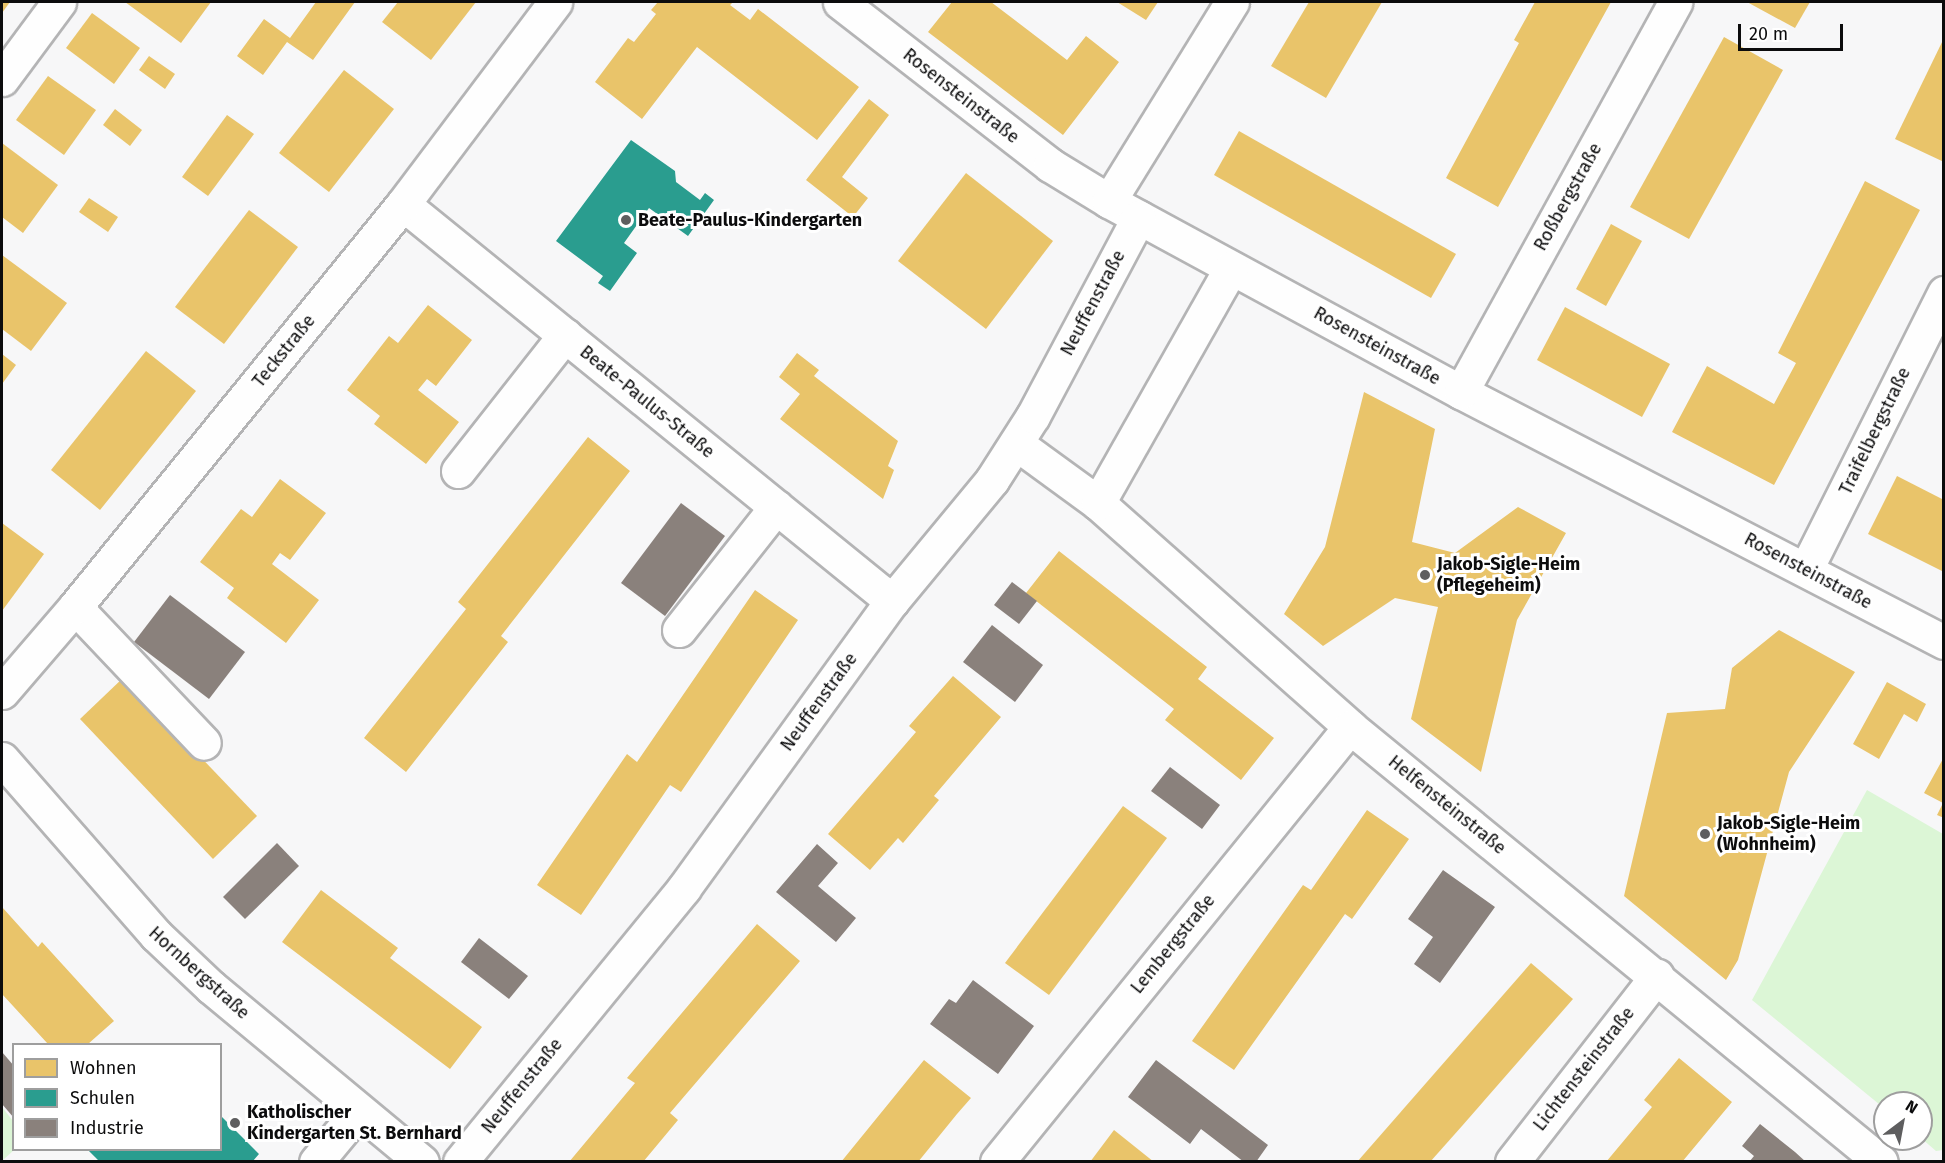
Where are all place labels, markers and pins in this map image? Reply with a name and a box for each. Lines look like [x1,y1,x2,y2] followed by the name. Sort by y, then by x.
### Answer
[638,209,862,231] place label: Beate-Paulus-Kindergarten
[619,213,633,227] marker: Beate-Paulus-Kindergarten
[1437,554,1580,596] place label: Jakob-Sigle-Heim (Pflegeheim)
[1418,568,1432,582] marker: Jakob-Sigle-Heim (Pflegeheim)
[1717,813,1860,856] place label: Jakob-Sigle-Heim (Wohnheim)
[1698,827,1712,841] marker: Jakob-Sigle-Heim (Wohnheim)
[247,1102,462,1144] place label: Katholischer Kindergarten St. Bernhard
[228,1116,242,1130] marker: Katholischer Kindergarten St. Bernhard

